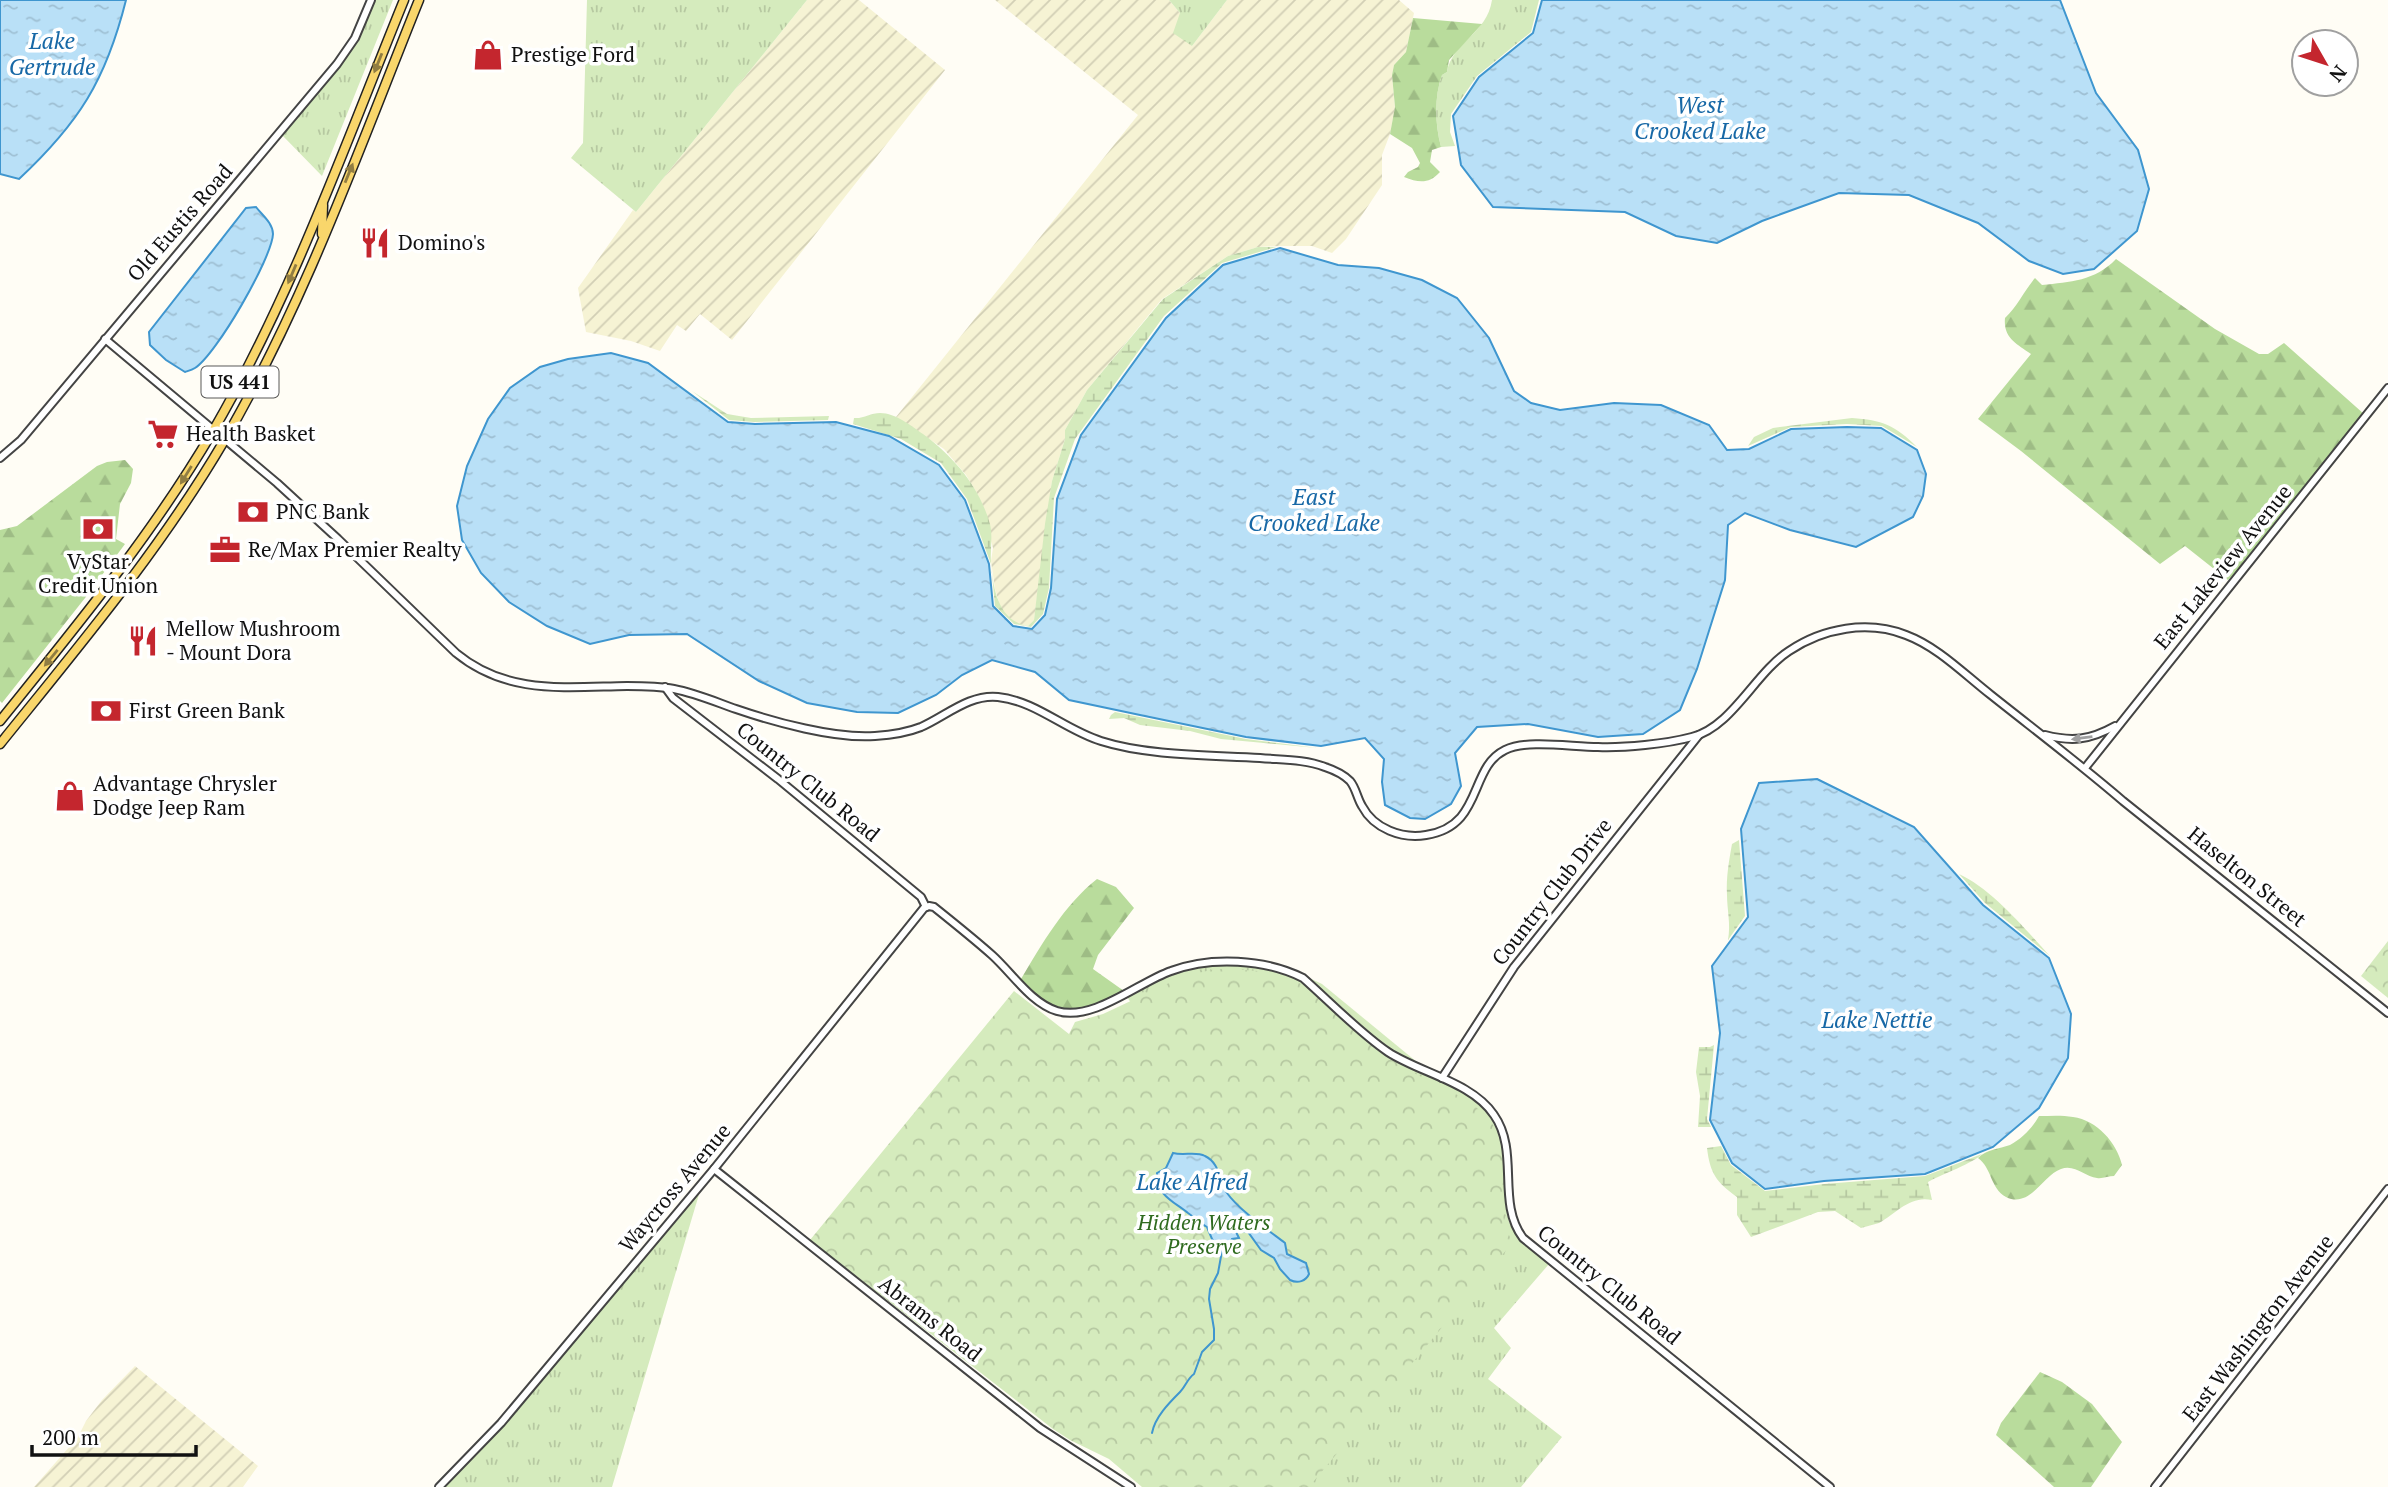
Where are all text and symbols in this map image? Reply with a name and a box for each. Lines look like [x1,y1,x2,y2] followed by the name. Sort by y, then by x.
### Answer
[9,25,95,82] water label: Lake Gertrude
[2290,28,2360,98] north arrow
[471,38,505,72] shop icon: Prestige Ford
[511,40,635,68] place label: Prestige Ford
[373,53,384,74] one-way arrow
[2324,61,2353,88] text: N
[1634,89,1766,146] water label: West Crooked Lake
[120,157,238,287] street label: Old Eustis Road
[343,163,354,184] one-way arrow
[358,226,392,260] restaurant icon: Domino's
[398,228,485,256] place label: Domino's
[287,264,298,285] one-way arrow
[202,366,278,398] road number: US 441
[146,417,180,451] supermarket icon: Health Basket
[186,419,316,447] place label: Health Basket
[180,465,193,485] one-way arrow
[2147,478,2297,654] street label: East Lakeview Avenue
[1248,481,1380,538] water label: East Crooked Lake
[236,495,270,529] bank icon: PNC Bank
[276,497,370,525] place label: PNC Bank
[81,512,115,546] bank icon: VyStar Credit Union
[208,533,242,567] office icon: Re/Max Premier Realty
[248,535,462,563] place label: Re/Max Premier Realty
[38,547,159,599] place label: VyStar Credit Union
[166,614,340,666] place label: Mellow Mushroom - Mount Dora
[126,624,160,658] restaurant icon: Mellow Mushroom - Mount Dora
[44,648,59,666] one-way arrow
[89,694,123,728] bank icon: First Green Bank
[129,696,285,724] place label: First Green Bank
[731,715,886,848] street label: Country Club Road
[2070,733,2092,744] one-way arrow
[93,769,277,821] place label: Advantage Chrysler Dodge Jeep Ram
[53,779,87,813] shop icon: Advantage Chrysler Dodge Jeep Ram
[1485,812,1618,971] street label: Country Club Drive
[2183,820,2313,933] street label: Haselton Street
[1821,1004,1932,1035] water label: Lake Nettie
[612,1117,736,1258] street label: Waycross Avenue
[1135,1166,1248,1197] water label: Lake Alfred
[1137,1208,1271,1260] park label: Hidden Waters Preserve
[1532,1218,1687,1351] street label: Country Club Road
[2175,1228,2339,1427] street label: East Washington Avenue
[873,1269,988,1368] street label: Abrams Road
[32,1414,196,1458] scale bar
[42,1423,99,1451] text: 200 m

